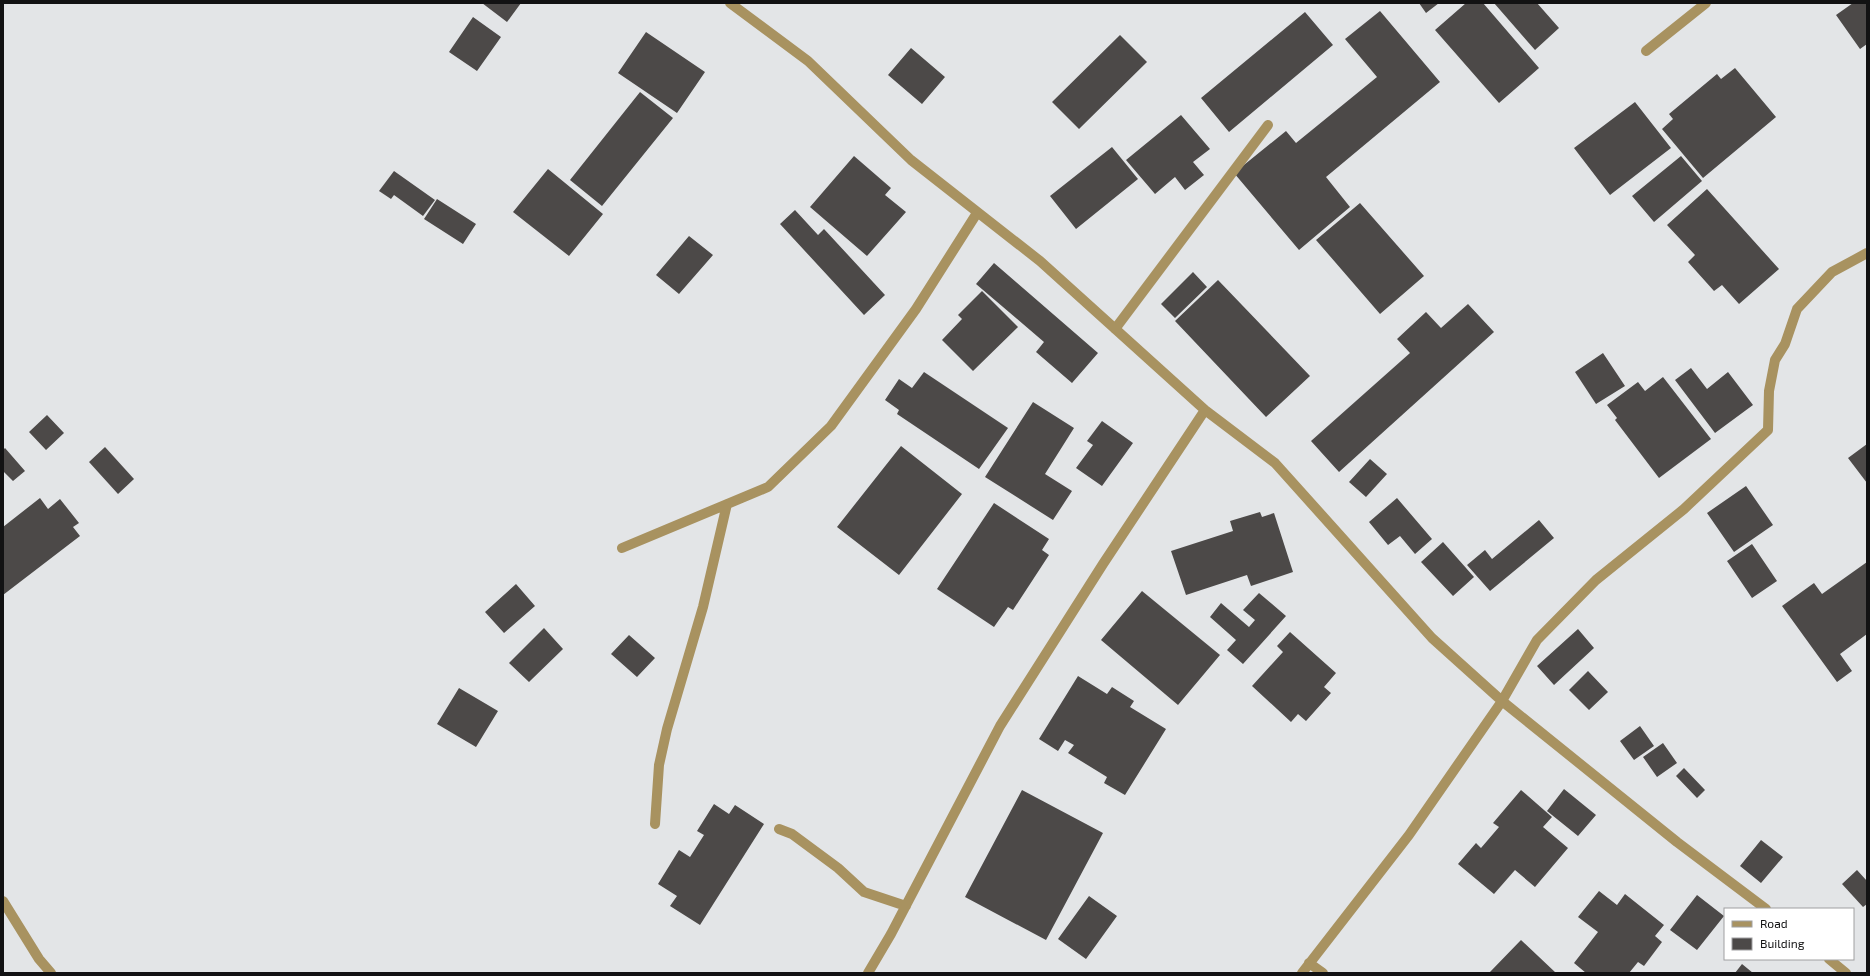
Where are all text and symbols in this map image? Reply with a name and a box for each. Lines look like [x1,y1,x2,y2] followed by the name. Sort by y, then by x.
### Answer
[1724,908,1854,960] legend
[1760,916,1788,930] text: Road
[1760,936,1805,950] text: Building

